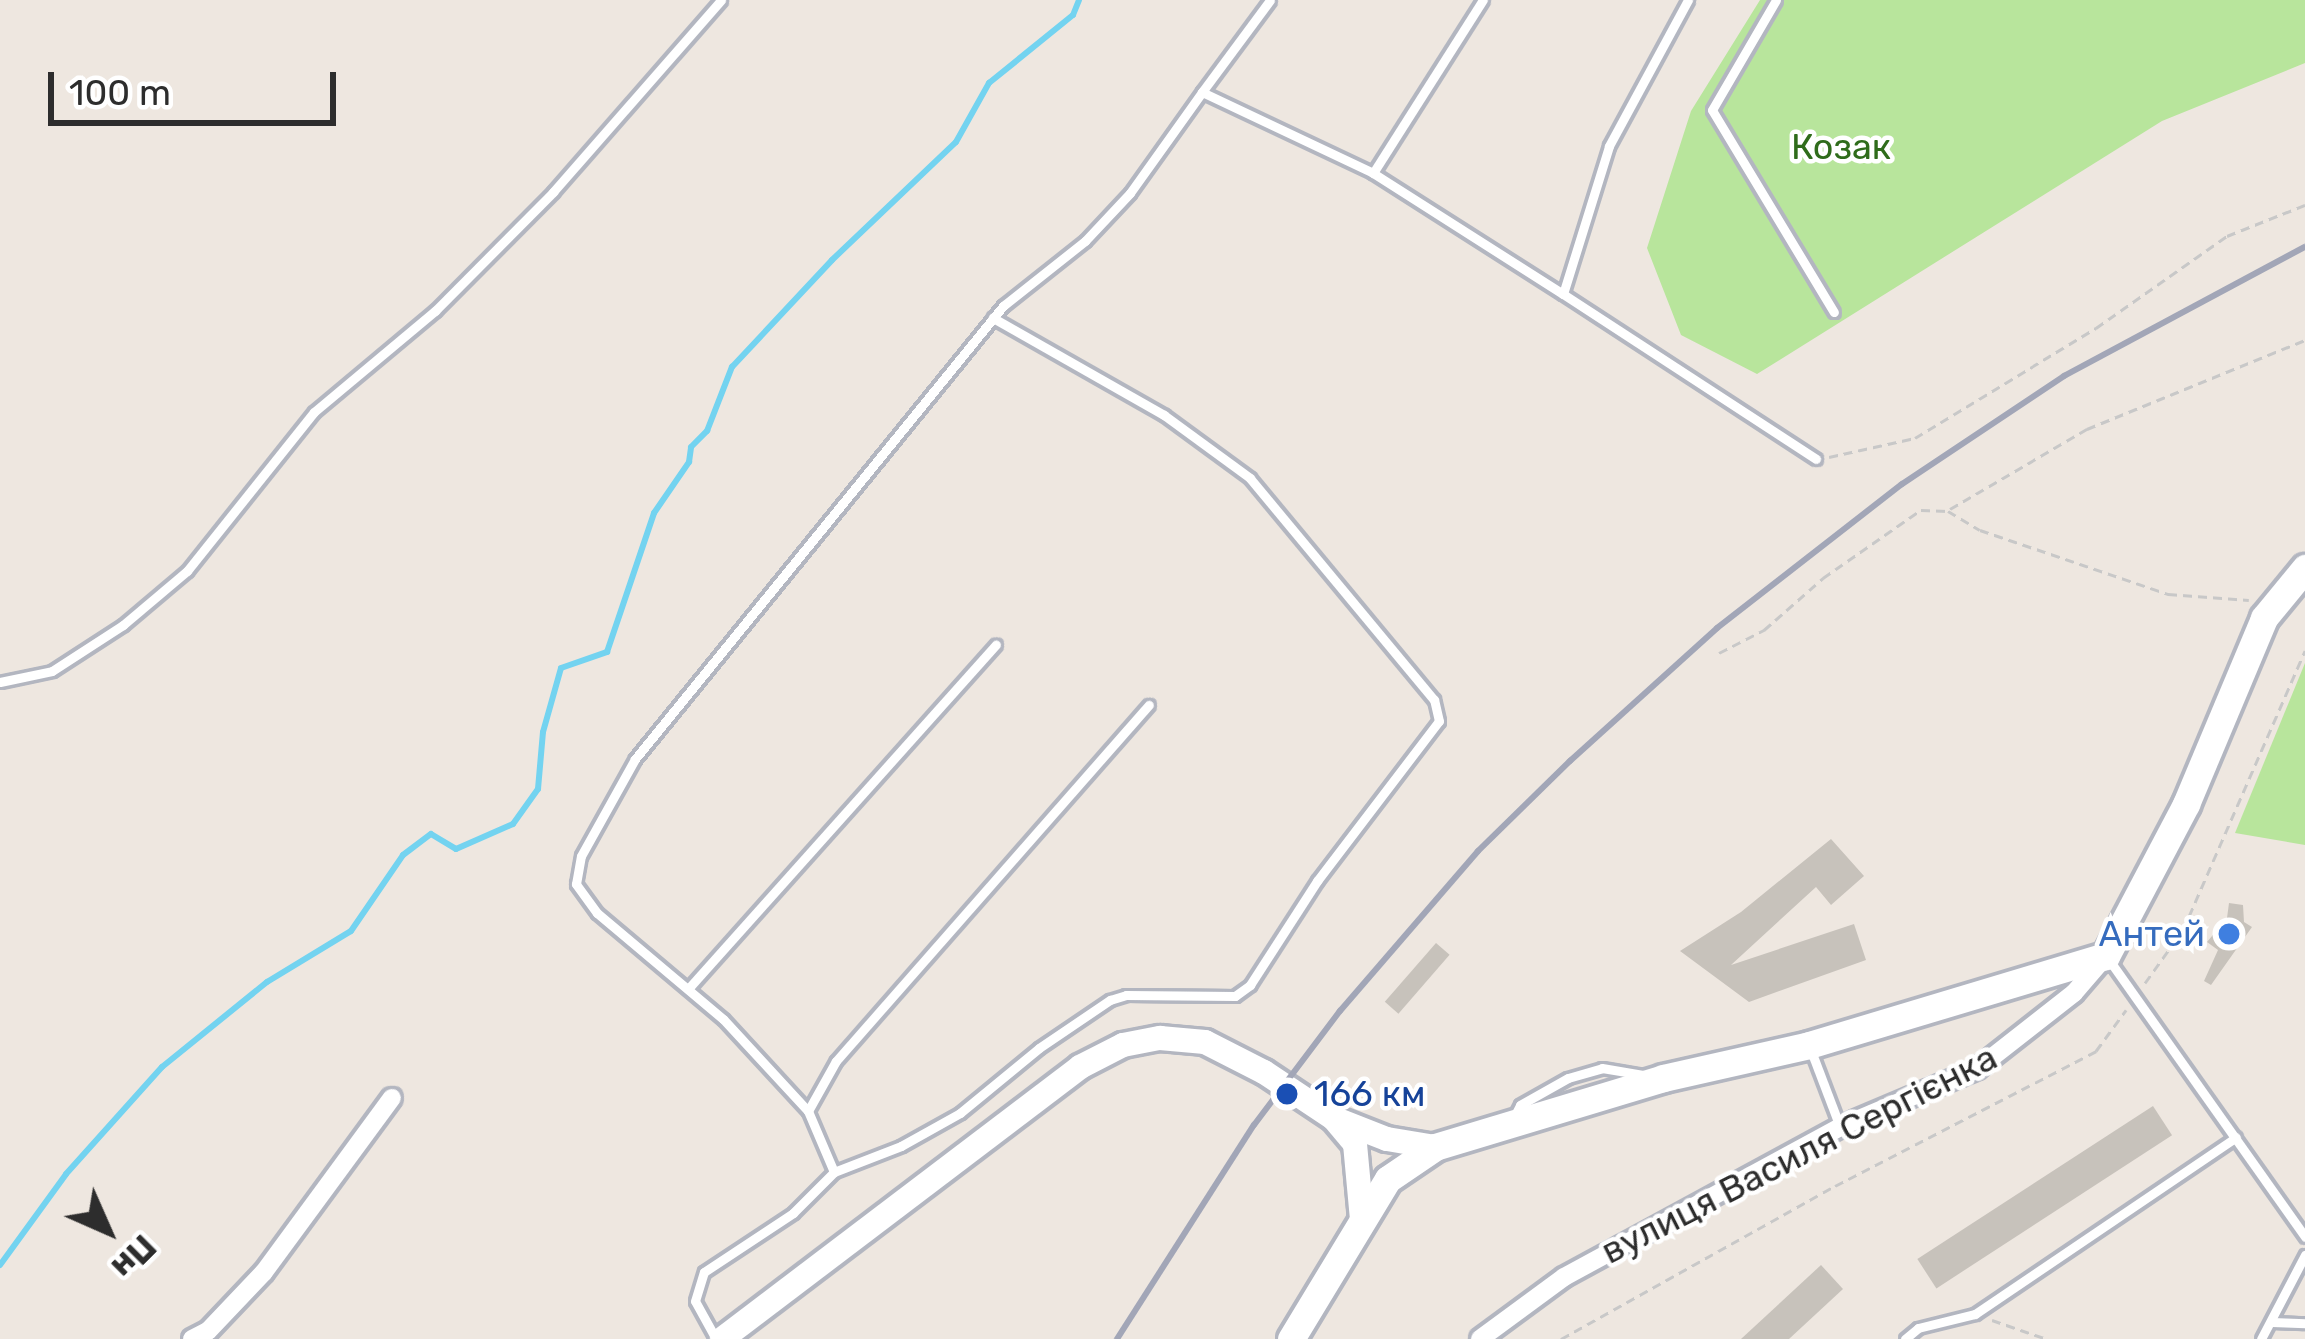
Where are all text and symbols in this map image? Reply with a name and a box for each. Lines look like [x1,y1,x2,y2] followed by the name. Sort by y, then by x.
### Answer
[54,48,342,122] scale bar
[69,71,171,114] text: 100 m
[1791,125,1891,169] park label: Козак
[2098,912,2205,956] place label: Антей
[2216,921,2242,947] marker: Антей
[1594,1035,2004,1273] street label: вулиця Василя Сергієнка
[1314,1072,1425,1116] place label: 166 км
[1271,1078,1303,1110] marker: 166 км
[48,1171,168,1291] north arrow
[104,1227,164,1287] text: Пн

